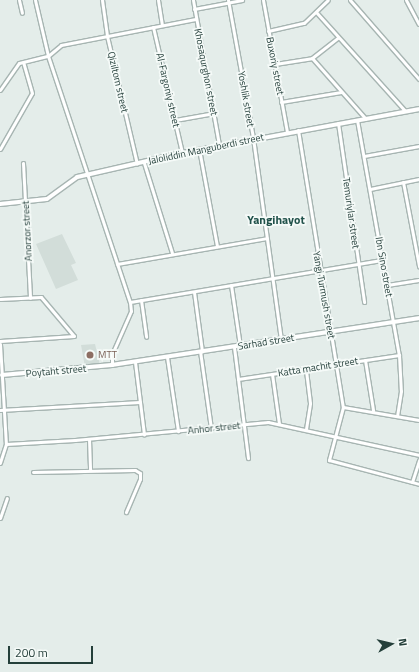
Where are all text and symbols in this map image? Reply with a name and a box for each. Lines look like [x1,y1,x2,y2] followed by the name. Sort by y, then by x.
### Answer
[192,27,220,117] street label: Khosaqurghon street
[263,36,287,96] street label: Buxoriy street
[105,50,131,114] street label: Qiziltom street
[154,52,182,128] street label: Al-Fargoniy street
[235,70,257,128] street label: Yoshlik street
[147,131,265,167] street label: Jaloliddin Manguberdi street
[340,177,362,249] street label: Temuriylar street
[19,200,35,262] street label: Anorzor street
[247,213,305,227] district label: Yangihayot
[373,236,395,298] street label: Ibn Sino street
[310,250,338,340] street label: Yangi Turmush street
[237,332,295,352] street label: Sarhad street
[98,349,117,361] place label: MTT
[85,350,95,360] marker: MTT
[277,355,359,379] street label: Katta machit street
[25,362,87,380] street label: Poytaht street
[187,419,241,437] street label: Anhor street
[371,624,411,664] north arrow
[394,637,411,647] text: N
[10,638,95,664] scale bar
[15,643,48,662] text: 200 m

